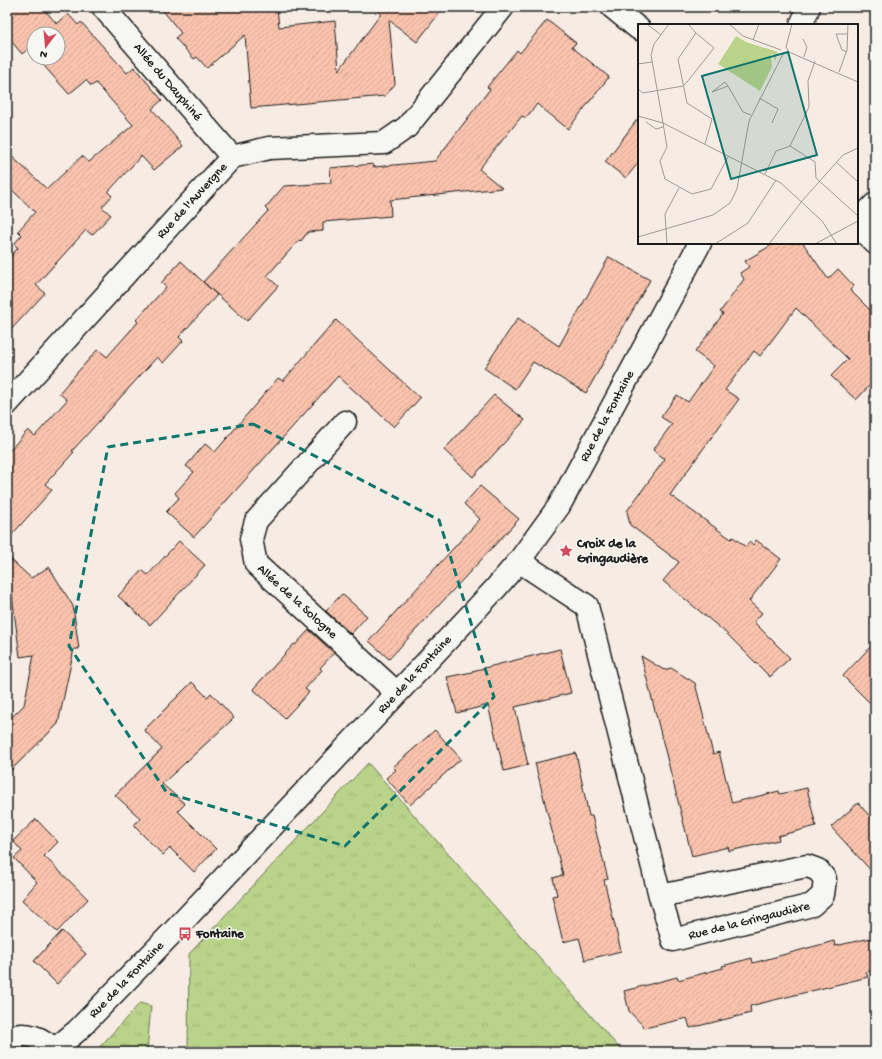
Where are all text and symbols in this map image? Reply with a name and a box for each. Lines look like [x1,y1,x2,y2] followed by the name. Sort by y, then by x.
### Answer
[638,24,858,244] inset map
[26,26,66,66] north arrow
[130,40,205,124] street label: Allée du Dauphiné
[39,47,49,60] text: N
[154,159,231,242] street label: Rue de l'Auvergne
[577,368,638,464] street label: Rue de la Fontaine
[576,537,649,567] place label: Croix de la Gringaudière
[558,543,574,559] place icon: Croix de la Gringaudière
[254,561,340,642] street label: Allée de la Sologne
[375,632,455,716] street label: Rue de la Fontaine
[687,898,812,943] street label: Rue de la Gringaudière
[177,926,193,942] bus stop icon: Fontaine
[195,927,245,942] place label: Fontaine
[86,938,167,1021] street label: Rue de la Fontaine

